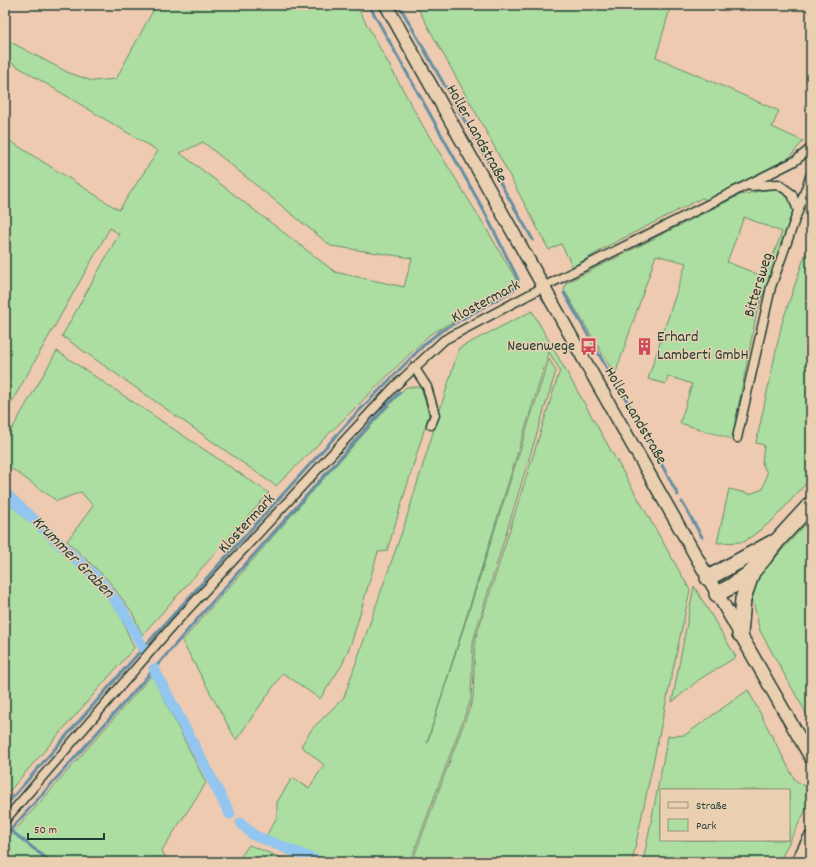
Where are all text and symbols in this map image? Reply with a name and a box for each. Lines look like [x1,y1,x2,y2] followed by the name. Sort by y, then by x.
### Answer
[439,81,513,187] street label: Holler Landstraße
[738,250,780,320] street label: Bittersweg
[448,274,524,330] street label: Klostermark
[657,326,749,367] place label: Erhard Lamberti GmbH
[507,335,575,358] place label: Neuenwege
[578,336,598,356] bus stop icon: Neuenwege
[634,336,654,356] building icon: Erhard Lamberti GmbH
[598,363,672,469] street label: Holler Landstraße
[213,489,281,559] street label: Klostermark
[25,511,120,606] water label: Krummer Graben
[660,789,790,841] legend
[696,798,727,815] text: Straße
[28,815,104,841] scale bar
[696,818,717,835] text: Park
[34,822,57,839] text: 50 m

